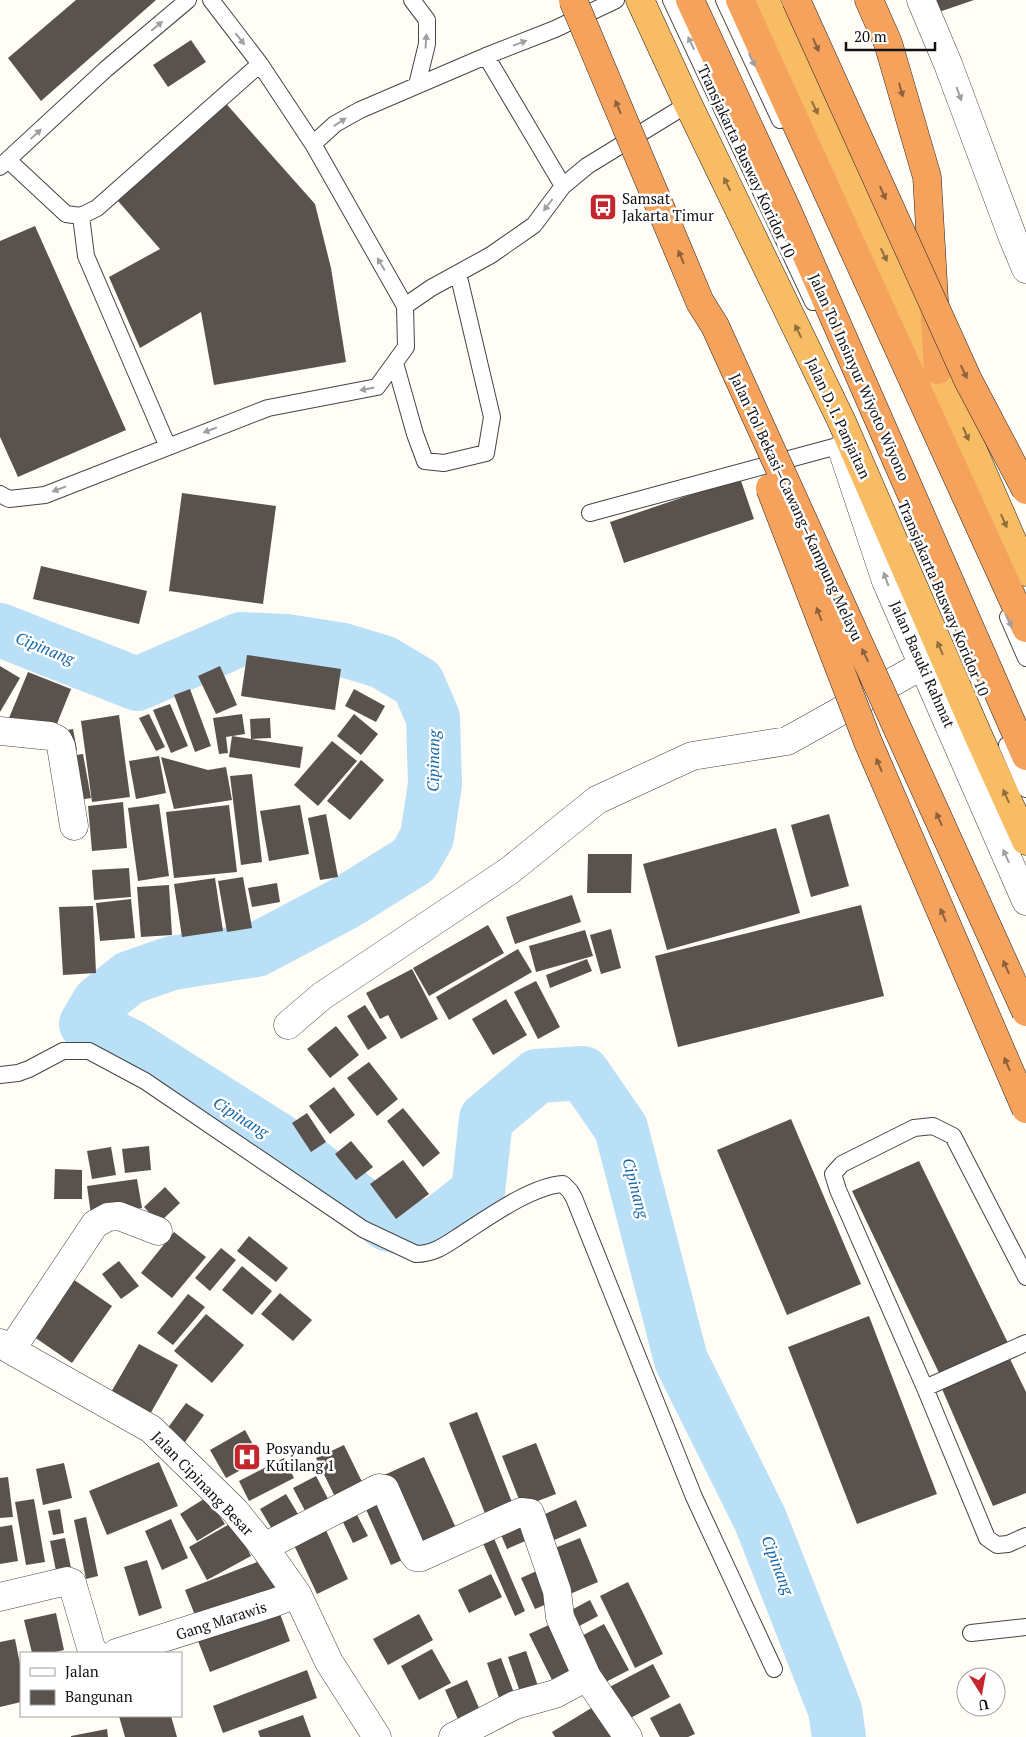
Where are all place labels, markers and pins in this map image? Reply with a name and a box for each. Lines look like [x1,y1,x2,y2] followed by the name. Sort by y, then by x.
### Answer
[622,188,714,225] place label: Samsat Jakarta Timur
[588,192,618,222] bus stop icon: Samsat Jakarta Timur
[266,1438,335,1475] place label: Posyandu Kutilang 1
[232,1442,262,1472] hospital icon: Posyandu Kutilang 1

